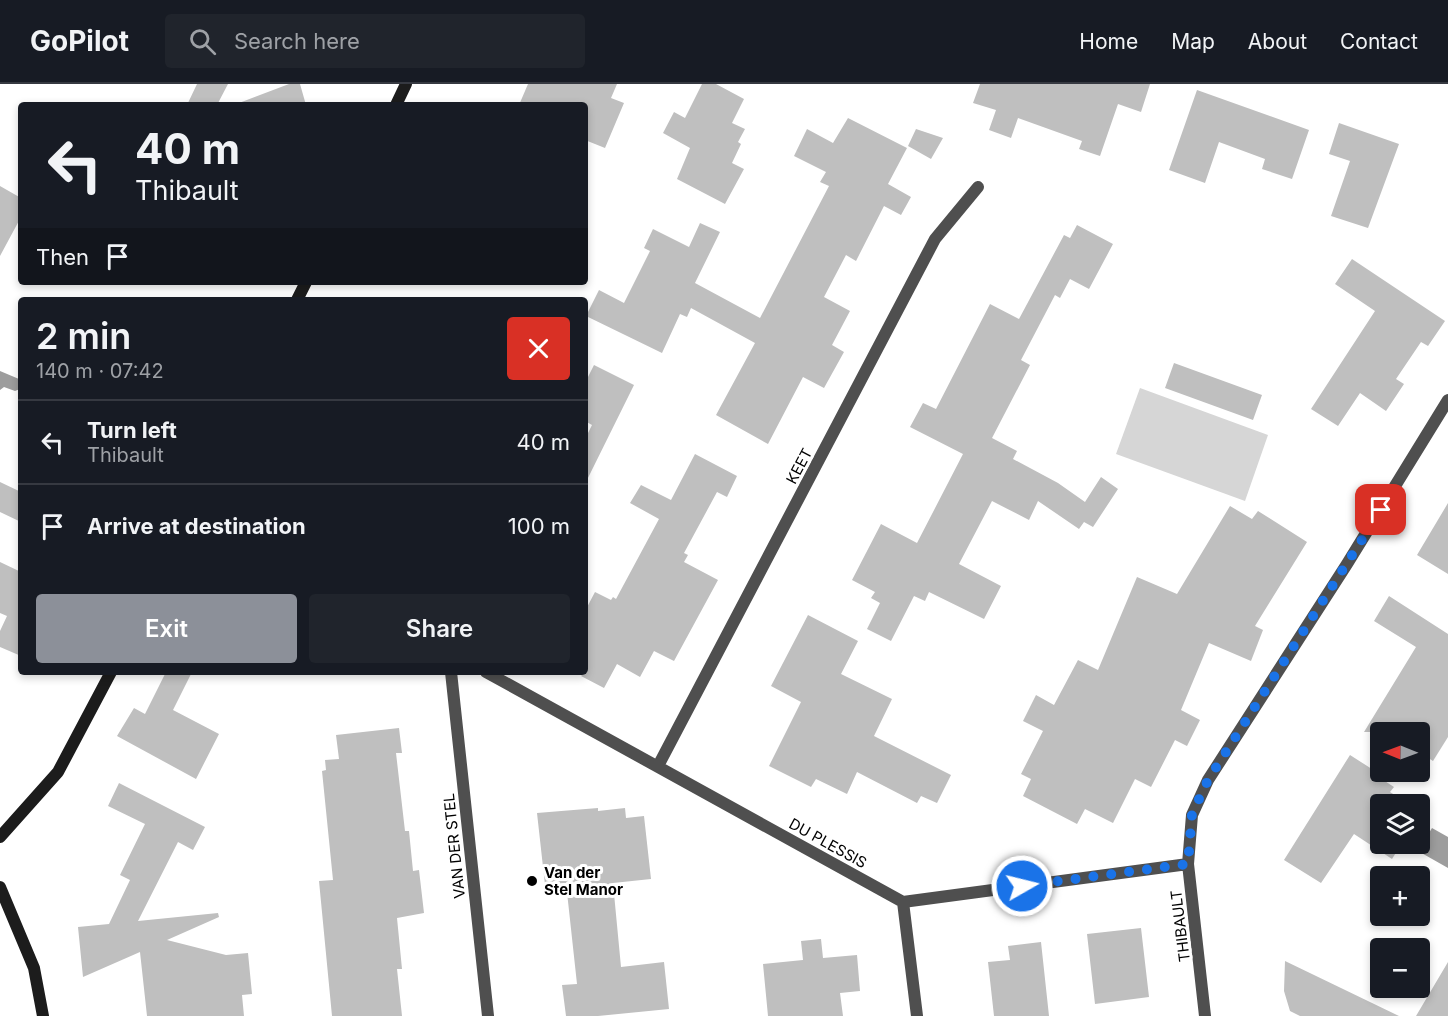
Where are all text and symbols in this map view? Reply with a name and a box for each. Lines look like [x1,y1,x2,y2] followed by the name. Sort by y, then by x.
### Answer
[165,14,585,68] search box
[30,24,129,58] text: GoPilot
[186,25,219,58] icon: search
[234,28,360,54] text: Search here
[1079,29,1138,54] text: Home
[1171,29,1215,54] text: Map
[1248,29,1307,54] text: About
[1340,29,1418,54] text: Contact
[135,123,240,174] text: 40 m
[36,126,114,204] icon: left
[135,174,239,207] text: Thibault
[101,240,134,273] icon: arrive
[36,244,89,270] text: Then
[36,314,131,358] text: 2 min
[507,317,570,380] button: close
[36,359,164,383] text: 140 m · 07:42
[87,417,177,443] text: Turn left
[36,426,69,459] icon: left
[516,429,570,455] text: 40 m
[87,443,164,467] text: Thibault
[782,445,816,487] street label: KEET
[1355,484,1406,535] pin
[1364,493,1397,526] icon: arrive
[36,510,69,543] icon: arrive
[87,513,306,539] text: Arrive at destination
[508,513,570,539] text: 100 m
[36,594,297,663] button: Exit
[309,594,570,663] button: Share
[1370,722,1430,782] north arrow
[1370,722,1430,998] map controls
[439,792,469,900] street label: VAN DER STEL
[1370,794,1430,854] button: layers
[786,814,870,872] street label: DU PLESSIS
[990,854,1054,918] position arrow
[544,863,623,899] place label: Van der Stel Manor
[1370,866,1430,926] button: +
[525,874,539,888] marker: Van der Stel Manor
[1166,889,1194,963] street label: THIBAULT
[1370,938,1430,998] button: −

